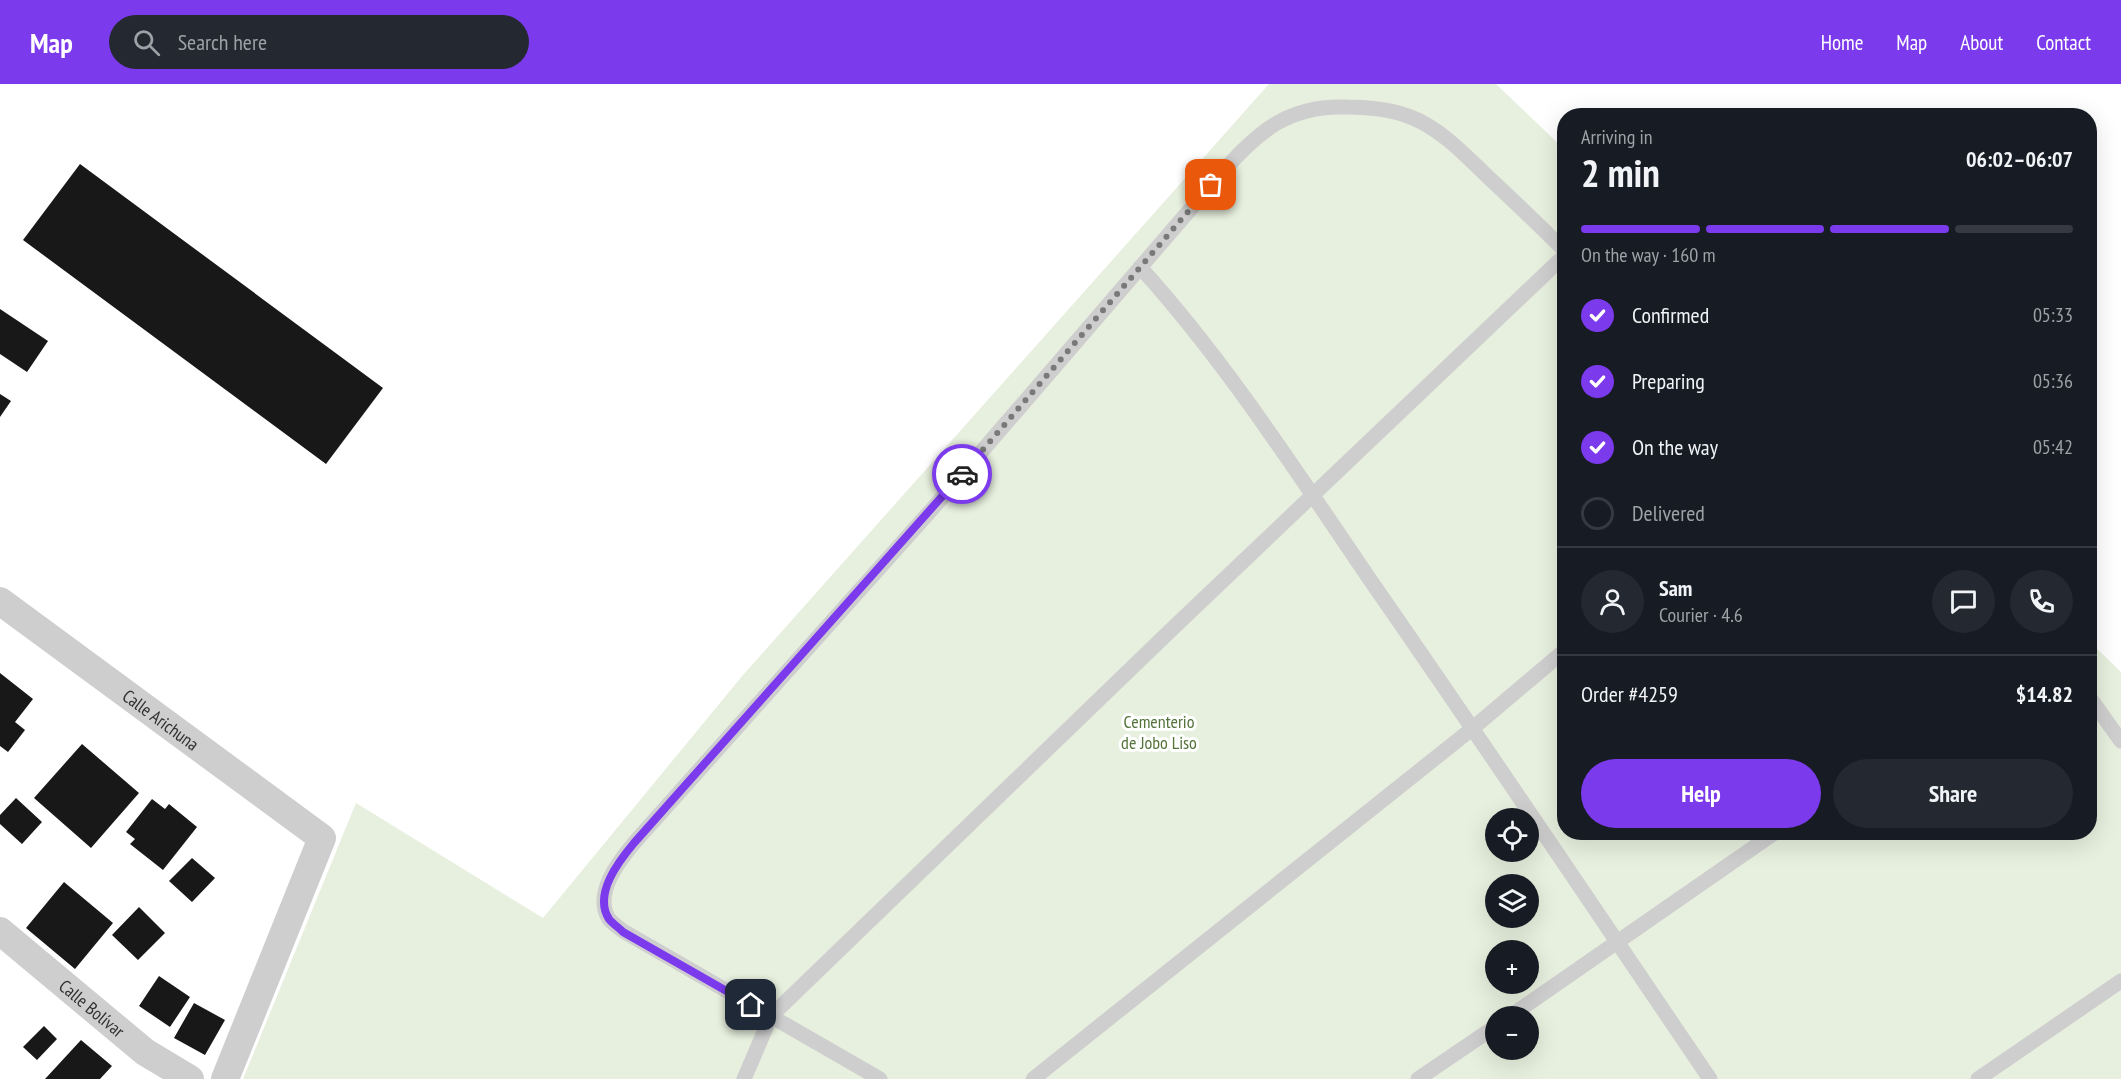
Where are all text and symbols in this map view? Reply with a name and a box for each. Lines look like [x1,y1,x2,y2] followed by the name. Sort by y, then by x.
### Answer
[109,15,529,69] search box
[30,24,73,61] text: Map
[130,26,163,59] icon: search
[178,28,267,56] text: Search here
[1821,29,1863,56] text: Home
[1896,29,1927,56] text: Map
[1960,29,2003,56] text: About
[2036,29,2091,56] text: Contact
[1581,124,1653,150] text: Arriving in
[1966,145,2073,173] text: 06:02–06:07
[1581,147,1660,198] text: 2 min
[1185,159,1236,210] pin
[1194,168,1227,201] icon: bag
[1581,242,1716,268] text: On the way · 160 m
[1581,299,1614,332] icon: check
[1632,301,1709,329] text: Confirmed
[2033,302,2073,328] text: 05:33
[1581,365,1614,398] icon: check
[1632,367,1705,395] text: Preparing
[2033,368,2073,394] text: 05:36
[1581,431,1614,464] icon: check
[1632,433,1718,461] text: On the way
[2033,434,2073,460] text: 05:42
[932,444,992,504] courier
[946,458,979,491] icon: car
[1632,499,1705,527] text: Delivered
[1581,570,1644,633] button: person
[1932,570,1995,633] button: chat
[2010,570,2073,633] button: phone
[1659,574,1692,602] text: Sam
[1659,602,1743,628] text: Courier · 4.6
[1581,680,1678,708] text: Order #4259
[2016,680,2073,708] text: $14.82
[118,684,204,755] street label: Calle Arichuna
[1121,710,1197,754] park label: Cementerio de Jobo Liso
[1581,759,1821,828] button: Help
[1833,759,2073,828] button: Share
[1485,808,1539,1060] map controls
[1485,808,1539,862] button: locate
[1485,874,1539,928] button: layers
[1485,940,1539,994] button: +
[55,974,130,1042] street label: Calle Bolívar
[725,979,776,1030] pin
[734,988,767,1021] icon: home
[1485,1006,1539,1060] button: −

